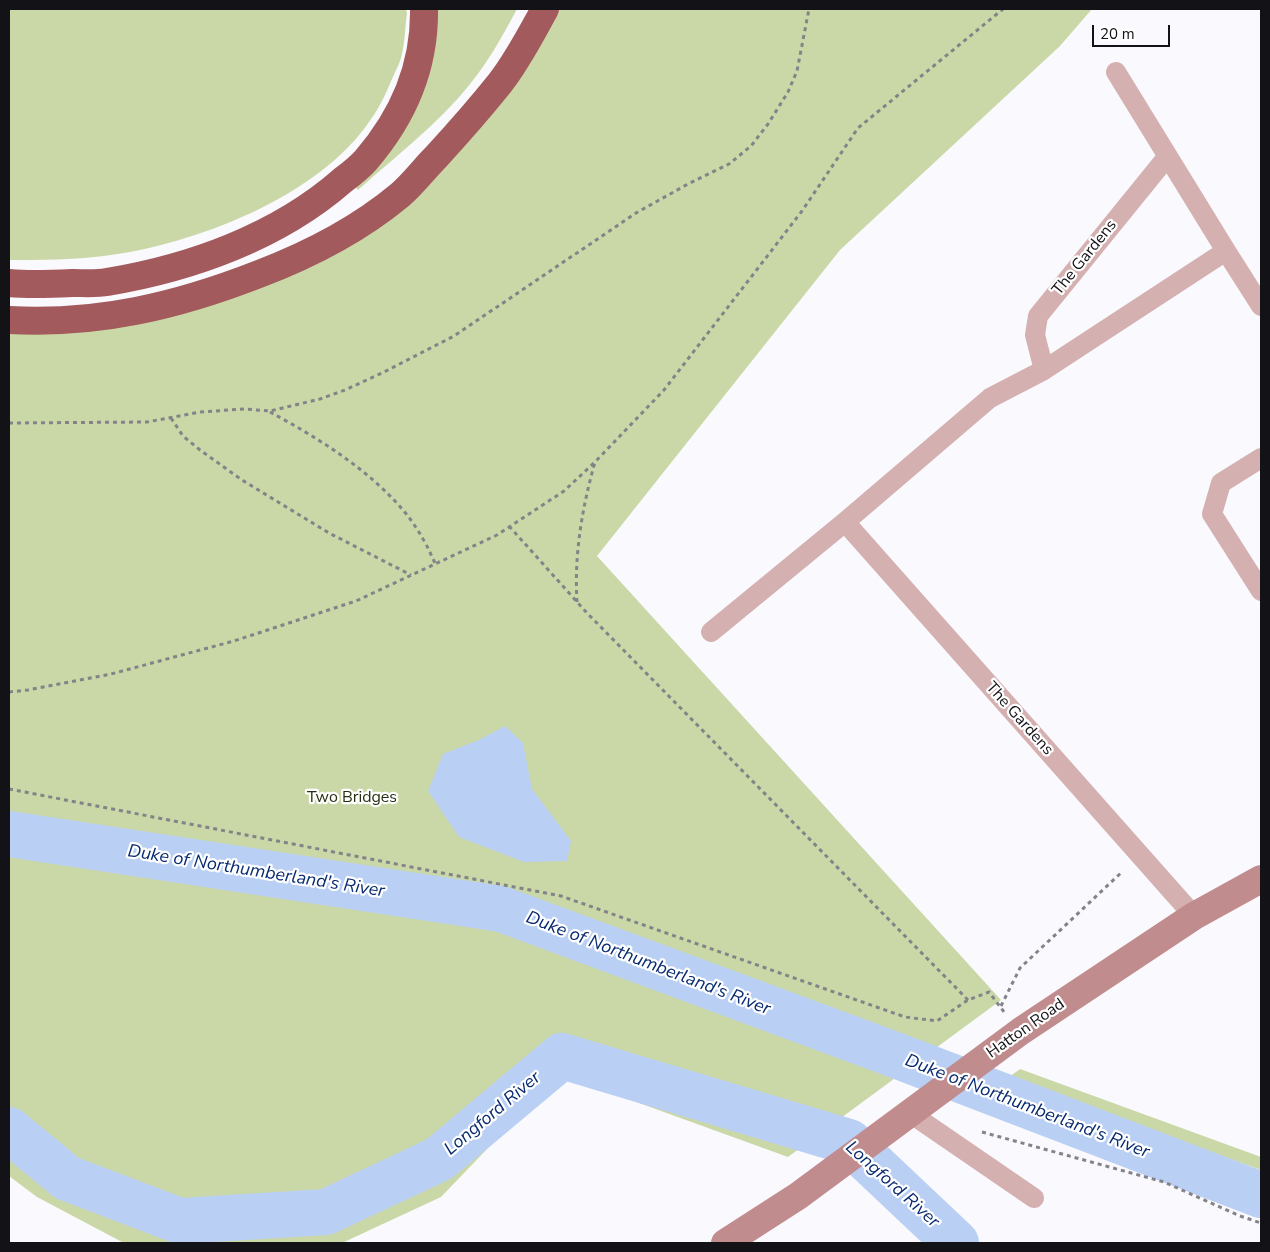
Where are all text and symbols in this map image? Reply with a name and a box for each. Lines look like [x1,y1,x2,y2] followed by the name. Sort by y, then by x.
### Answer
[1095,15,1172,47] scale bar
[1100,24,1135,44] text: 20 m
[1049,216,1121,300] street label: The Gardens
[981,679,1057,759] street label: The Gardens
[307,788,397,808] park label: Two Bridges
[126,841,386,903] water label: Duke of Northumberland's River
[523,907,773,1021] water label: Duke of Northumberland's River
[983,995,1069,1063] street label: Hatton Road
[902,1050,1152,1164] water label: Duke of Northumberland's River
[440,1067,546,1161] water label: Longford River
[841,1137,943,1233] water label: Longford River

